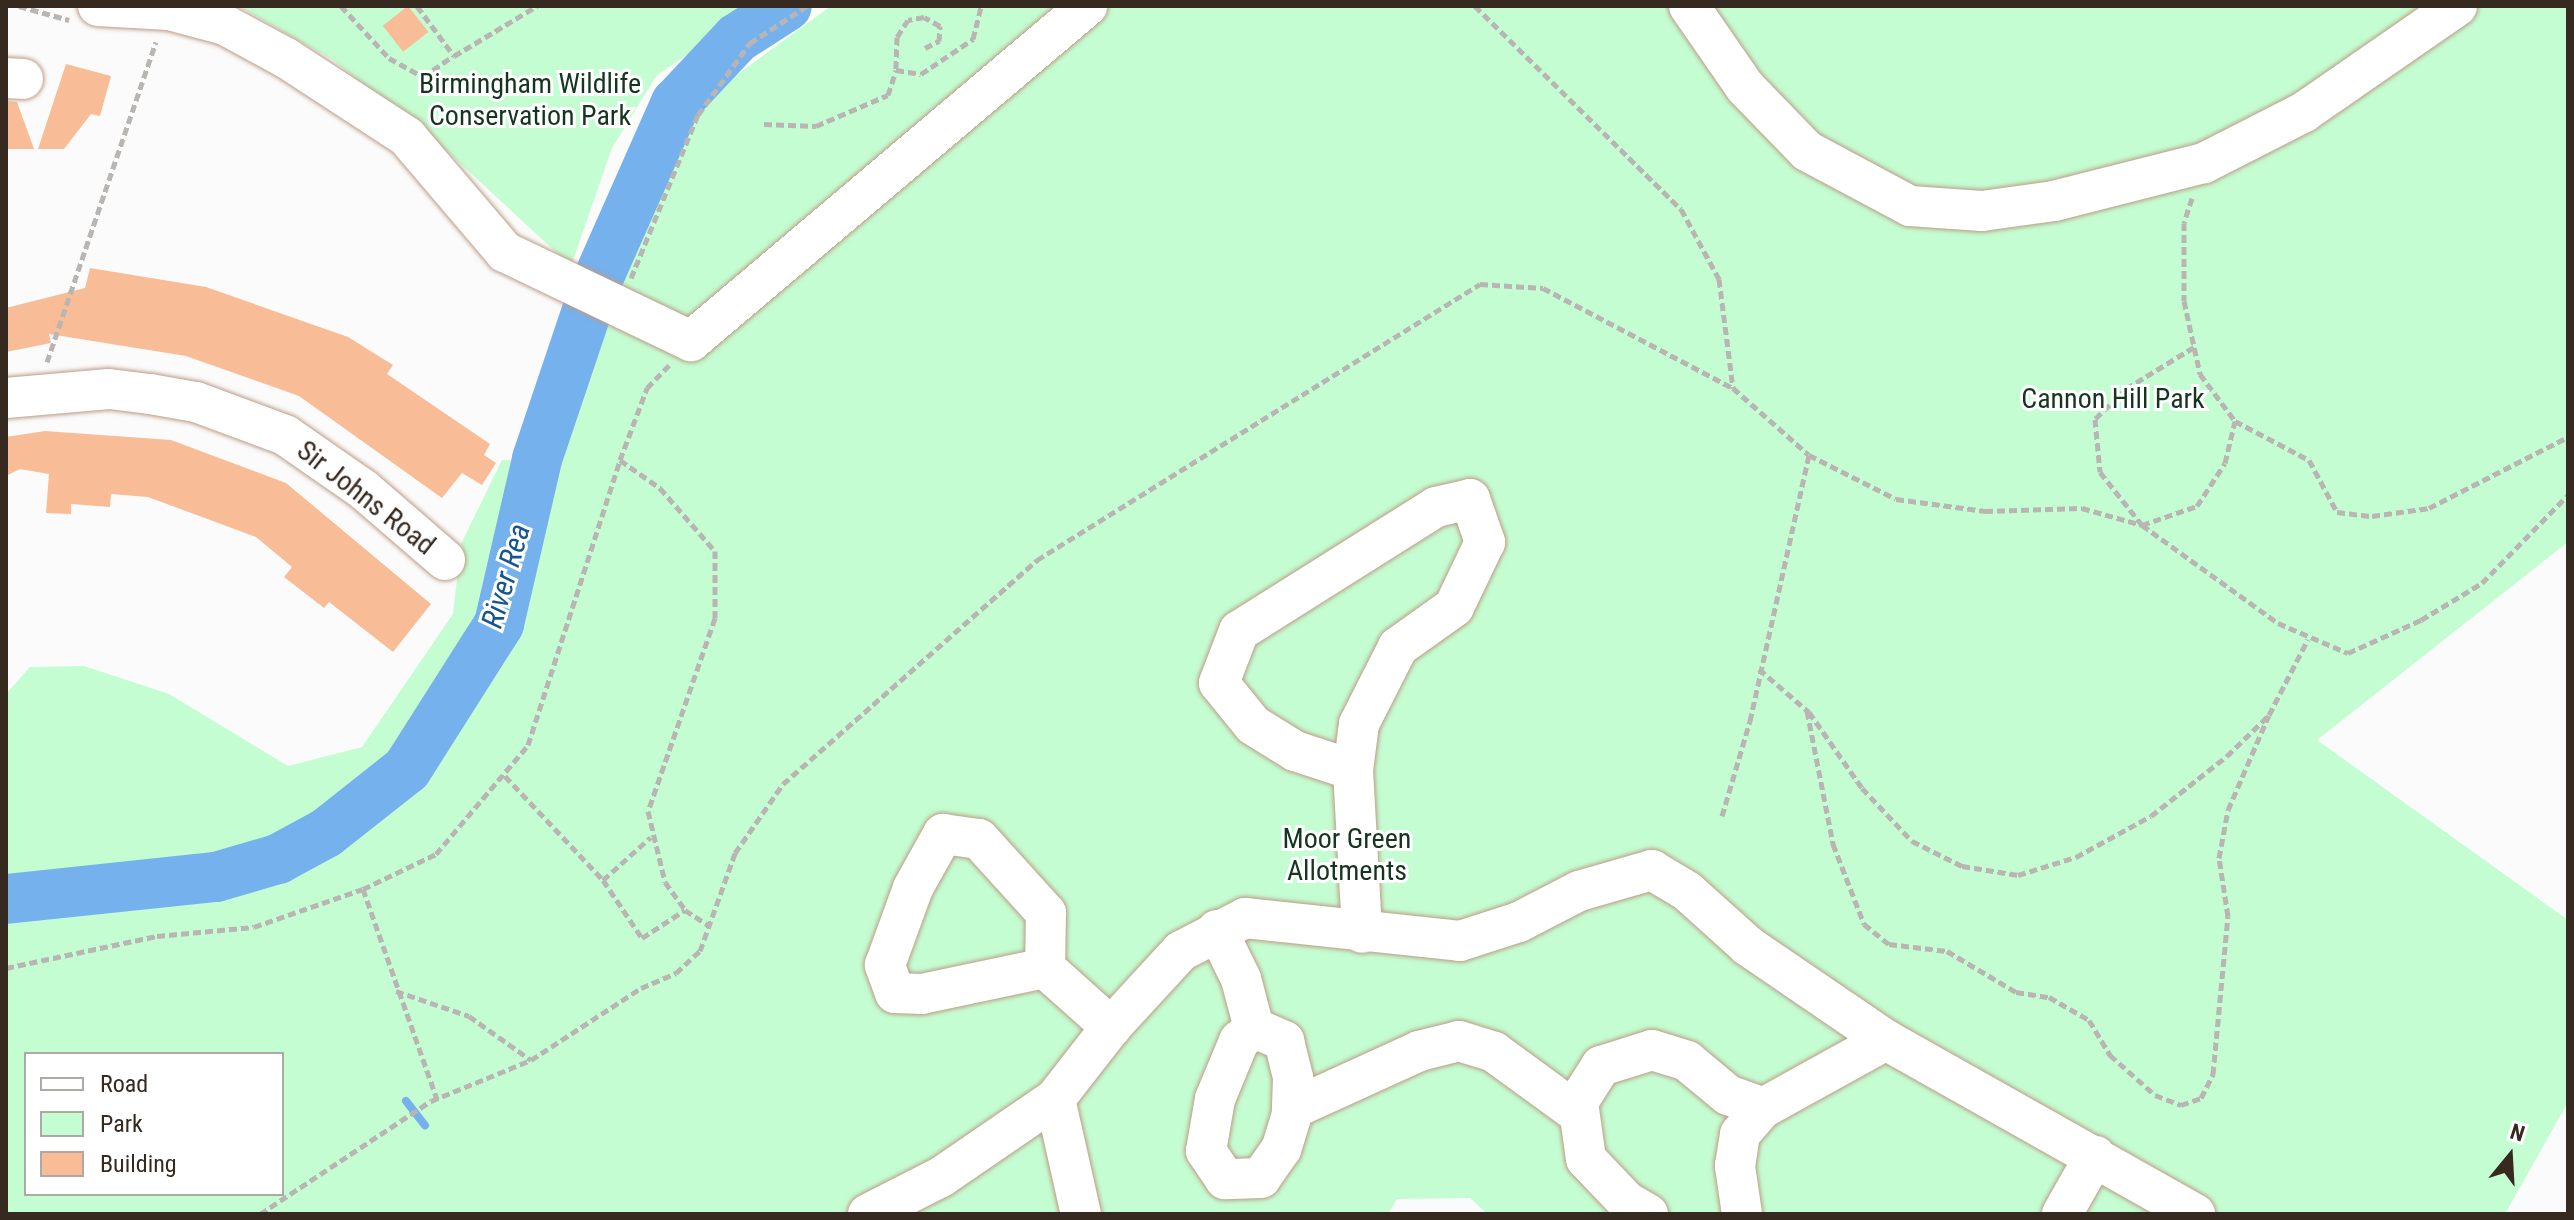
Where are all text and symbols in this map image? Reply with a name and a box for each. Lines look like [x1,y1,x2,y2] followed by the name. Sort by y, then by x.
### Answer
[419,67,641,133] park label: Birmingham Wildlife Conservation Park
[2021,382,2205,416] park label: Cannon Hill Park
[290,434,442,562] street label: Sir Johns Road
[474,520,538,632] water label: River Rea
[1283,822,1411,888] park label: Moor Green Allotments
[24,1052,284,1196] legend
[100,1070,148,1098] text: Road
[100,1110,143,1138] text: Park
[2470,1116,2550,1196] north arrow
[2507,1119,2528,1147] text: N
[100,1150,177,1178] text: Building

